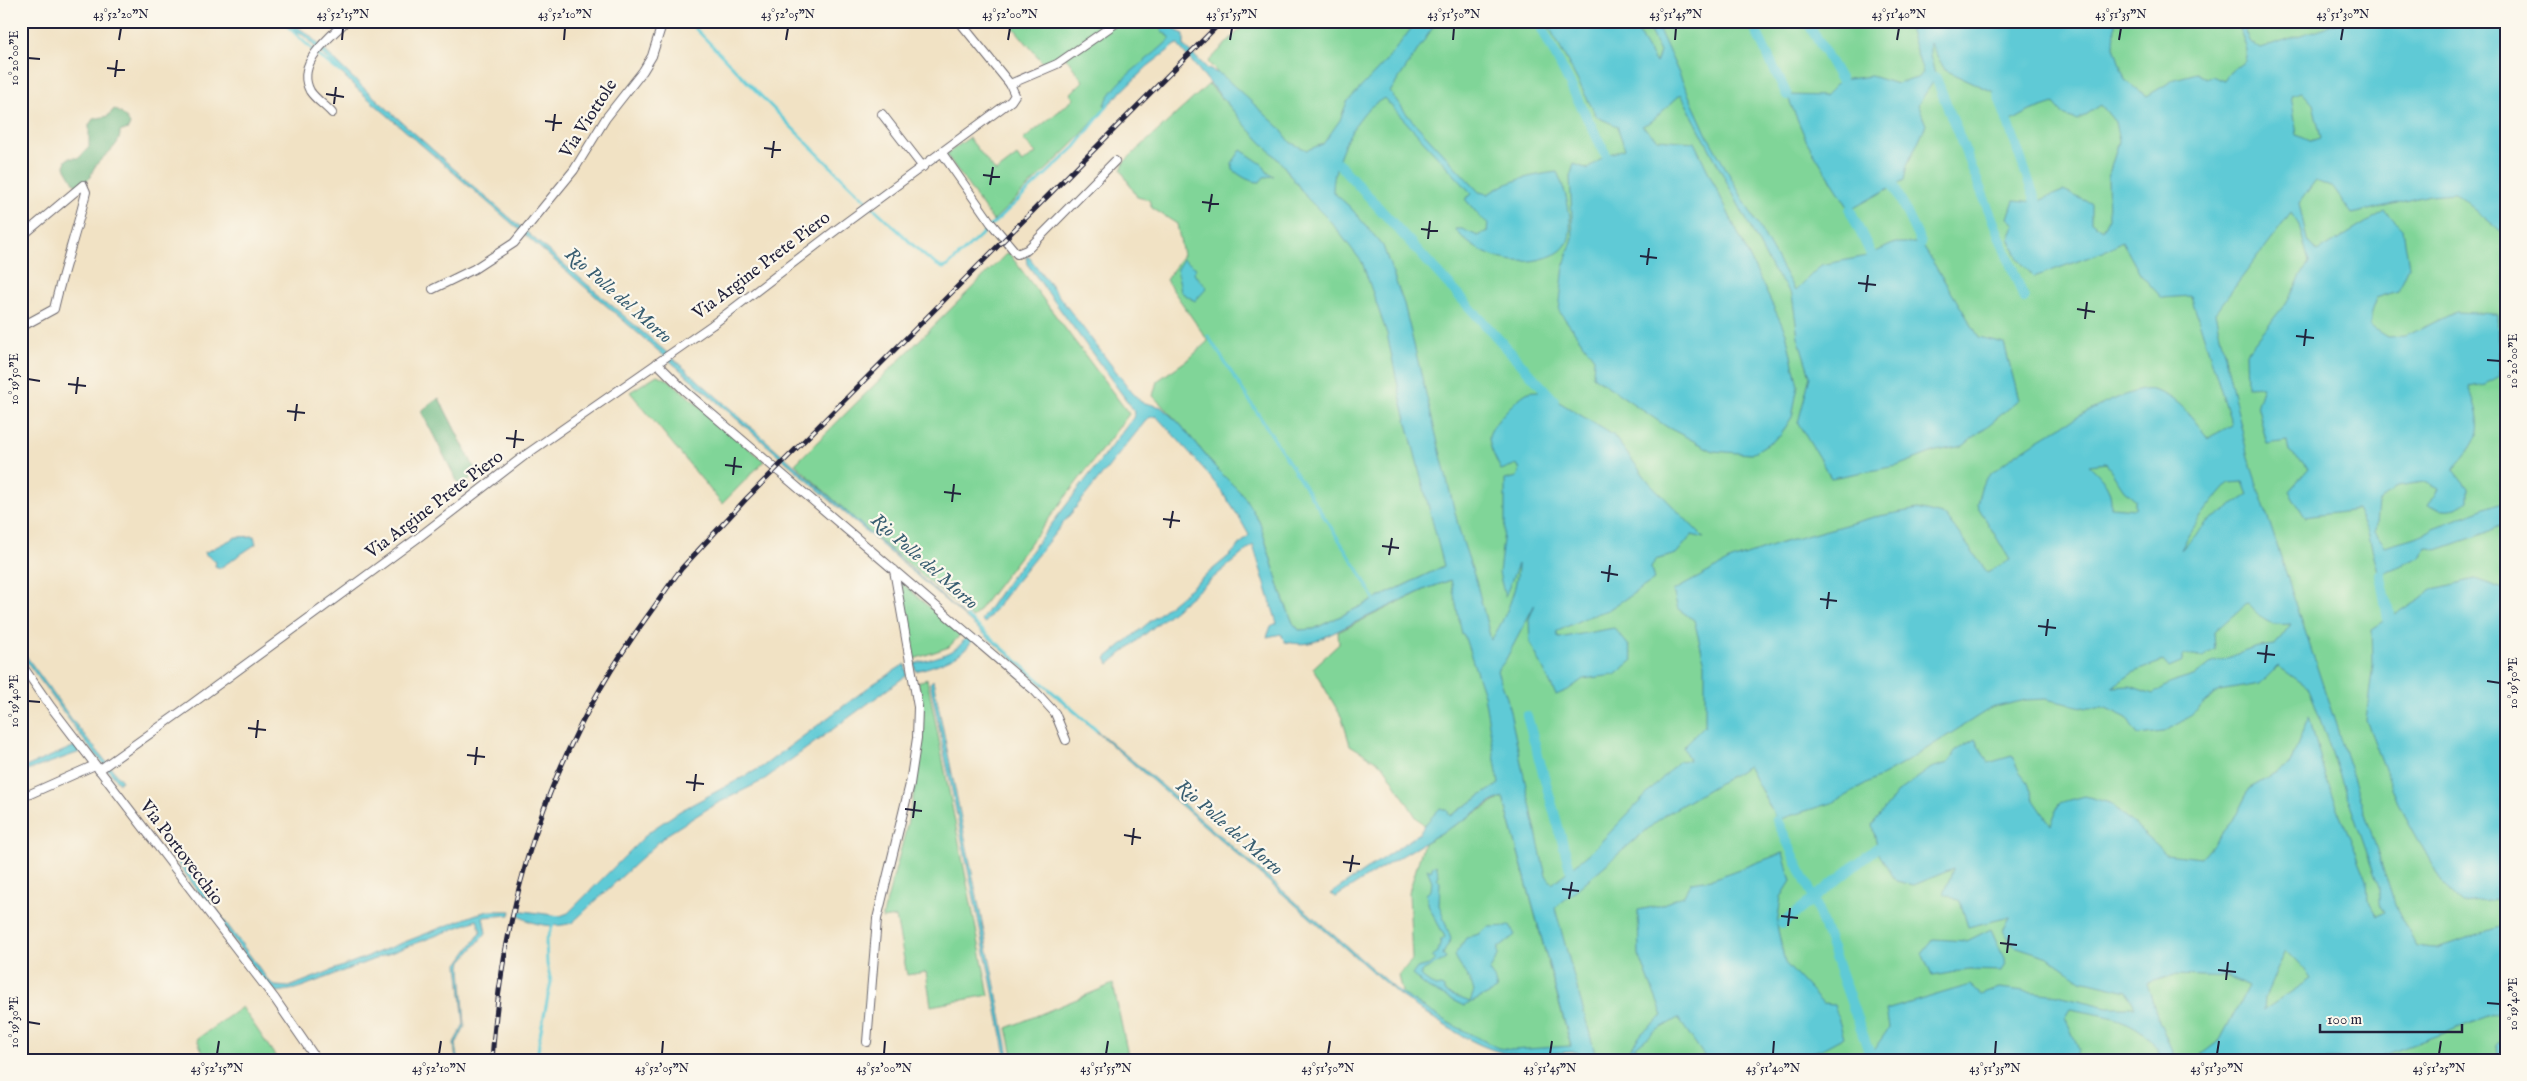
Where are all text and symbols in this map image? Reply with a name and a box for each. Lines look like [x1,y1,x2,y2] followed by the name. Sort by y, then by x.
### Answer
[93,7,149,22] text: 43°52'20"N
[317,7,370,22] text: 43°52'15"N
[538,7,593,22] text: 43°52'10"N
[761,7,816,22] text: 43°52'05"N
[982,7,1038,22] text: 43°52'00"N
[1206,7,1258,22] text: 43°51'55"N
[1428,7,1481,22] text: 43°51'50"N
[1650,7,1703,22] text: 43°51'45"N
[1872,7,1927,22] text: 43°51'40"N
[2095,7,2147,22] text: 43°51'35"N
[2316,7,2370,22] text: 43°51'30"N
[7,30,22,86] text: 10°20'00"E
[554,75,623,164] street label: Via Viottole
[688,206,836,326] street label: Via Argine Prete Piero
[559,243,677,349] water label: Rio Polle del Morto
[2506,333,2521,389] text: 10°20'00"E
[7,353,22,405] text: 10°19'50"E
[361,445,509,565] street label: Via Argine Prete Piero
[865,509,983,615] water label: Rio Polle del Morto
[2506,657,2521,709] text: 10°19'50"E
[7,674,22,728] text: 10°19'40"E
[1170,775,1288,881] water label: Rio Polle del Morto
[133,795,228,910] street label: Via Portovecchio
[2506,977,2521,1031] text: 10°19'40"E
[7,996,22,1048] text: 10°19'30"E
[2320,1001,2462,1033] scale bar
[2327,1010,2363,1029] text: 100 m
[191,1061,244,1076] text: 43°52'15"N
[412,1061,467,1076] text: 43°52'10"N
[635,1061,690,1076] text: 43°52'05"N
[856,1061,912,1076] text: 43°52'00"N
[1080,1061,1132,1076] text: 43°51'55"N
[1302,1061,1355,1076] text: 43°51'50"N
[1524,1061,1577,1076] text: 43°51'45"N
[1746,1061,1801,1076] text: 43°51'40"N
[1969,1061,2021,1076] text: 43°51'35"N
[2190,1061,2244,1076] text: 43°51'30"N
[2413,1061,2466,1076] text: 43°51'25"N

